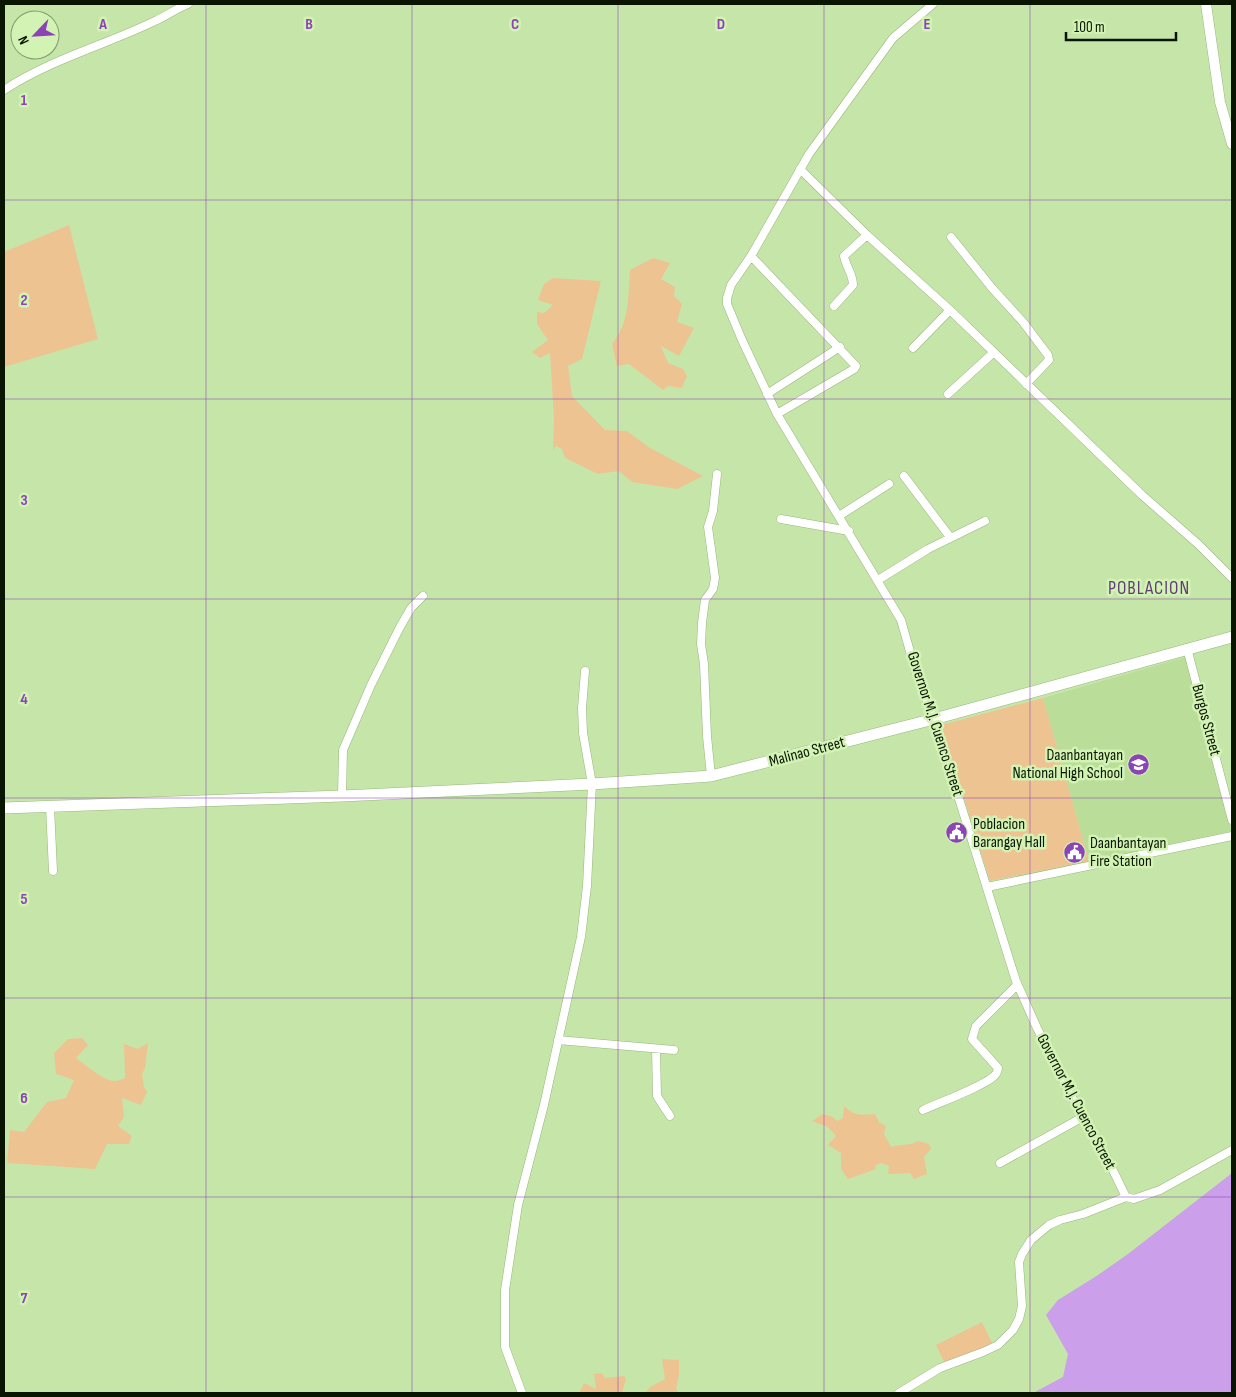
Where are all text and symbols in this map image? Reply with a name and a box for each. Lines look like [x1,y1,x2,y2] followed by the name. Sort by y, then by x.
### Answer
[10,10,60,60] north arrow
[1066,10,1176,42] scale bar
[98,15,107,34] text: A
[305,15,313,34] text: B
[511,15,519,34] text: C
[717,15,725,34] text: D
[924,15,931,34] text: E
[1074,18,1105,37] text: 100 m
[14,33,33,47] text: N
[21,91,28,110] text: 1
[20,291,28,310] text: 2
[20,491,28,510] text: 3
[1108,577,1190,600] district label: POBLACION
[903,649,967,799] street label: Governor M.J. Cuenco Street
[1187,682,1225,758] street label: Burgos Street
[20,690,28,709] text: 4
[767,733,847,771] street label: Malinao Street
[1012,746,1123,783] place label: Daanbantayan National High School
[1127,752,1151,776] school or university icon: Daanbantayan National High School
[973,815,1045,852] place label: Poblacion Barangay Hall
[945,821,969,845] public building icon: Poblacion Barangay Hall
[1090,834,1166,871] place label: Daanbantayan Fire Station
[1062,840,1086,864] public building icon: Daanbantayan Fire Station
[20,890,28,909] text: 5
[1032,1031,1120,1173] street label: Governor M.J. Cuenco Street
[20,1089,28,1108] text: 6
[21,1289,28,1308] text: 7

